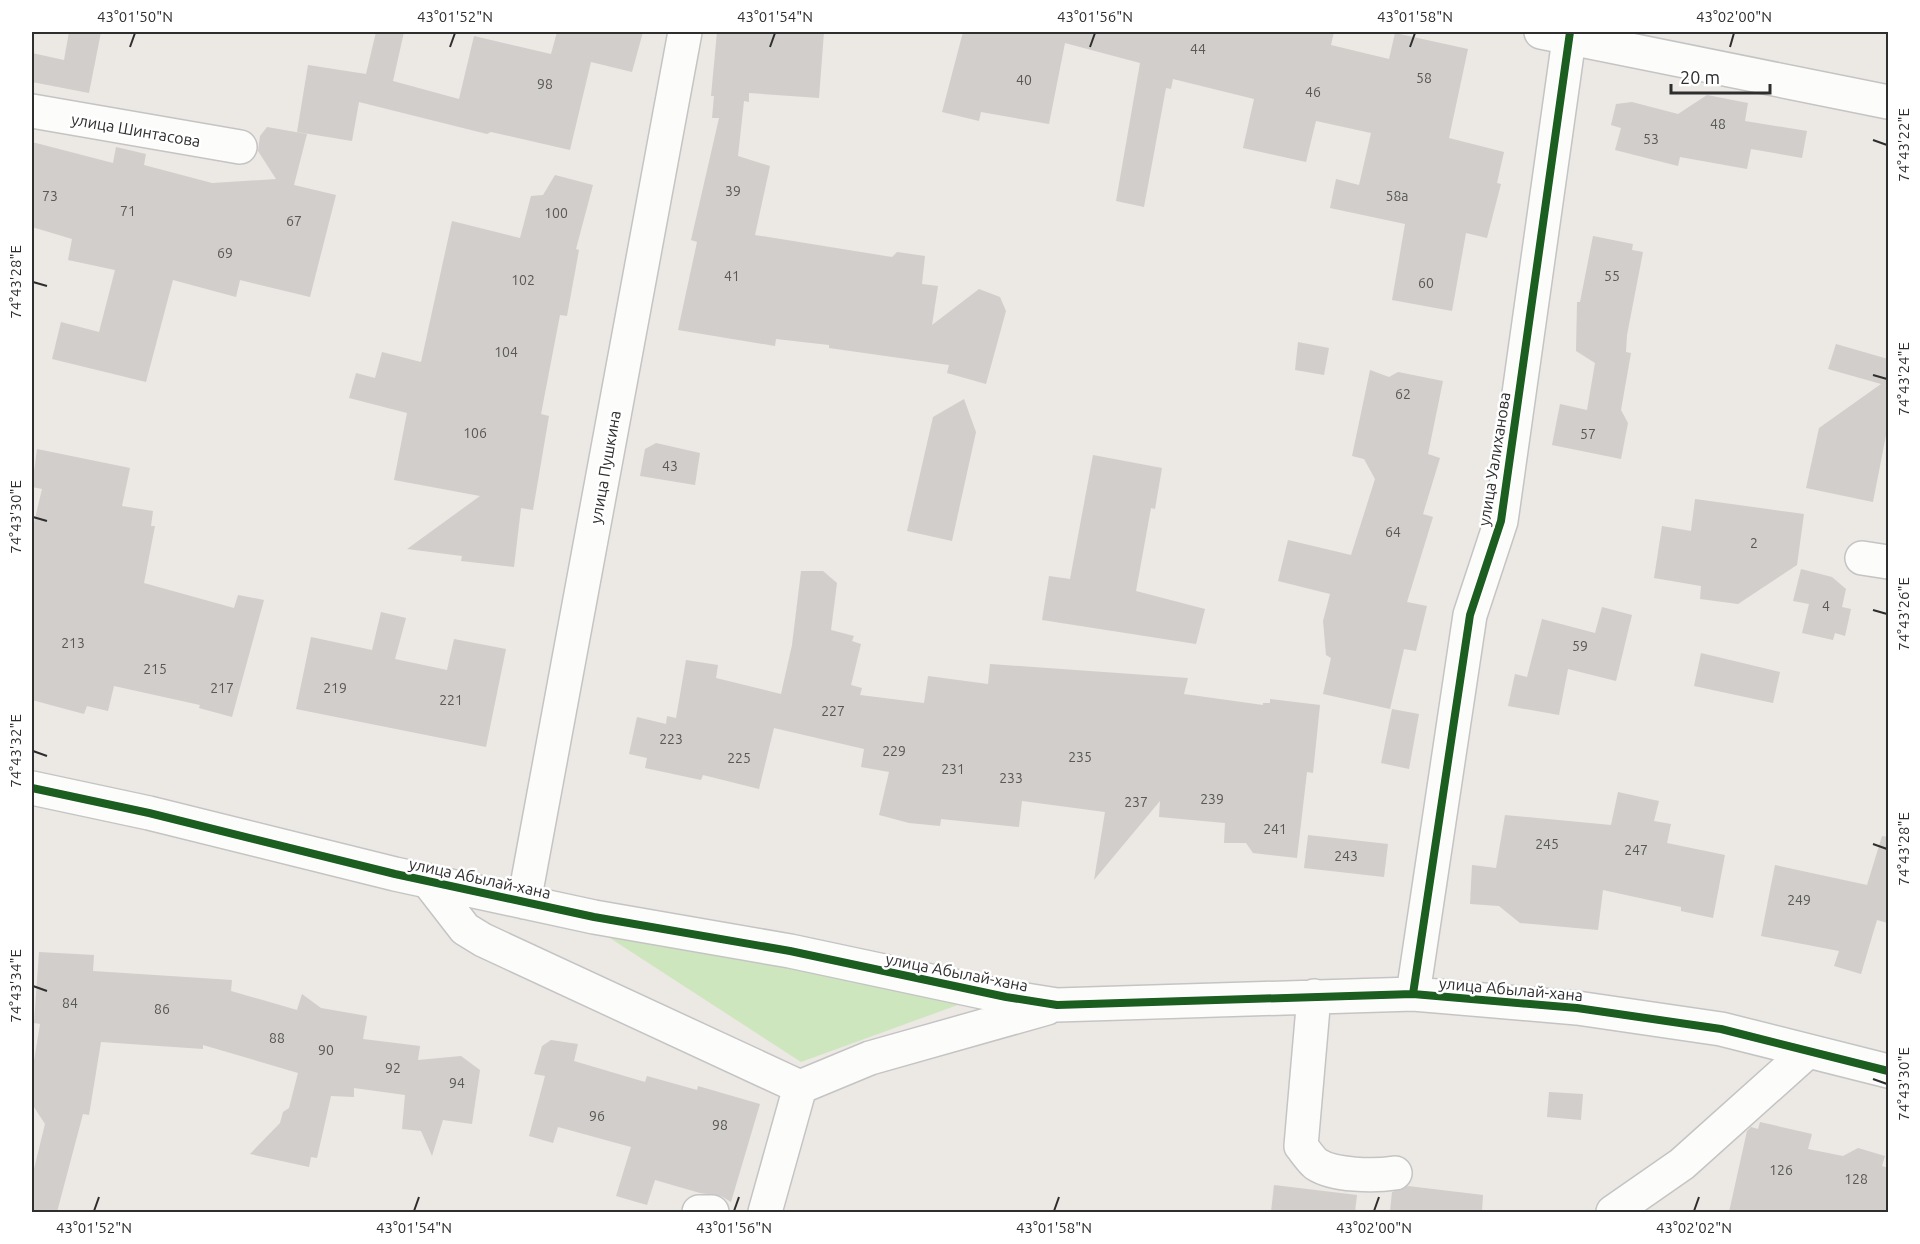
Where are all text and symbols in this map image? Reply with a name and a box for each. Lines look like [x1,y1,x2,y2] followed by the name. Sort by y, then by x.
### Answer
[97,8,173,25] text: 43°01'50"N
[417,8,493,25] text: 43°01'52"N
[737,8,813,25] text: 43°01'54"N
[1057,8,1133,25] text: 43°01'56"N
[1377,8,1453,25] text: 43°01'58"N
[1696,8,1772,25] text: 43°02'00"N
[1190,41,1206,57] house number: 44
[1671,57,1770,95] scale bar
[1680,67,1720,87] text: 20 m
[1416,70,1432,86] house number: 58
[1016,72,1032,88] house number: 40
[537,76,553,92] house number: 98
[1305,84,1321,100] house number: 46
[1895,108,1912,182] text: 74°43'22"E
[70,110,202,150] street label: улица Шинтасова
[1710,116,1726,132] house number: 48
[1643,131,1659,147] house number: 53
[725,183,741,199] house number: 39
[42,188,58,204] house number: 73
[1386,188,1409,204] house number: 58а
[120,203,136,219] house number: 71
[544,205,568,221] house number: 100
[286,213,302,229] house number: 67
[7,245,24,319] text: 74°43'28"E
[217,245,233,261] house number: 69
[724,268,740,284] house number: 41
[1604,268,1620,284] house number: 55
[511,272,535,288] house number: 102
[1418,275,1434,291] house number: 60
[1895,342,1912,416] text: 74°43'24"E
[494,344,518,360] house number: 104
[1395,386,1411,402] house number: 62
[1475,391,1513,527] street label: улица Уалиханова
[586,409,624,525] street label: улица Пушкина
[463,425,487,441] house number: 106
[1580,426,1596,442] house number: 57
[662,458,678,474] house number: 43
[7,480,24,554] text: 74°43'30"E
[1385,524,1401,540] house number: 64
[1750,535,1758,551] house number: 2
[1895,577,1912,651] text: 74°43'26"E
[1822,598,1830,614] house number: 4
[61,635,85,651] house number: 213
[1572,638,1588,654] house number: 59
[143,661,167,677] house number: 215
[210,680,234,696] house number: 217
[323,680,347,696] house number: 219
[439,692,463,708] house number: 221
[821,703,845,719] house number: 227
[7,714,24,788] text: 74°43'32"E
[659,731,683,747] house number: 223
[882,743,906,759] house number: 229
[1068,749,1092,765] house number: 235
[727,750,751,766] house number: 225
[941,761,965,777] house number: 231
[999,770,1023,786] house number: 233
[1200,791,1224,807] house number: 239
[1124,794,1148,810] house number: 237
[1895,812,1912,886] text: 74°43'28"E
[1263,821,1287,837] house number: 241
[1535,836,1559,852] house number: 245
[1624,842,1648,858] house number: 247
[1334,848,1358,864] house number: 243
[407,854,553,902] street label: улица Абылай-хана
[1787,892,1811,908] house number: 249
[7,949,24,1023] text: 74°43'34"E
[884,949,1030,995] street label: улица Абылай-хана
[1438,974,1584,1004] street label: улица Абылай-хана
[62,995,78,1011] house number: 84
[154,1001,170,1017] house number: 86
[269,1030,285,1046] house number: 88
[318,1042,334,1058] house number: 90
[1895,1047,1912,1121] text: 74°43'30"E
[385,1060,401,1076] house number: 92
[449,1075,465,1091] house number: 94
[589,1108,605,1124] house number: 96
[712,1117,728,1133] house number: 98
[1769,1162,1793,1178] house number: 126
[1844,1171,1868,1187] house number: 128
[56,1219,132,1236] text: 43°01'52"N
[376,1219,452,1236] text: 43°01'54"N
[696,1219,772,1236] text: 43°01'56"N
[1016,1219,1092,1236] text: 43°01'58"N
[1336,1219,1412,1236] text: 43°02'00"N
[1656,1219,1732,1236] text: 43°02'02"N

